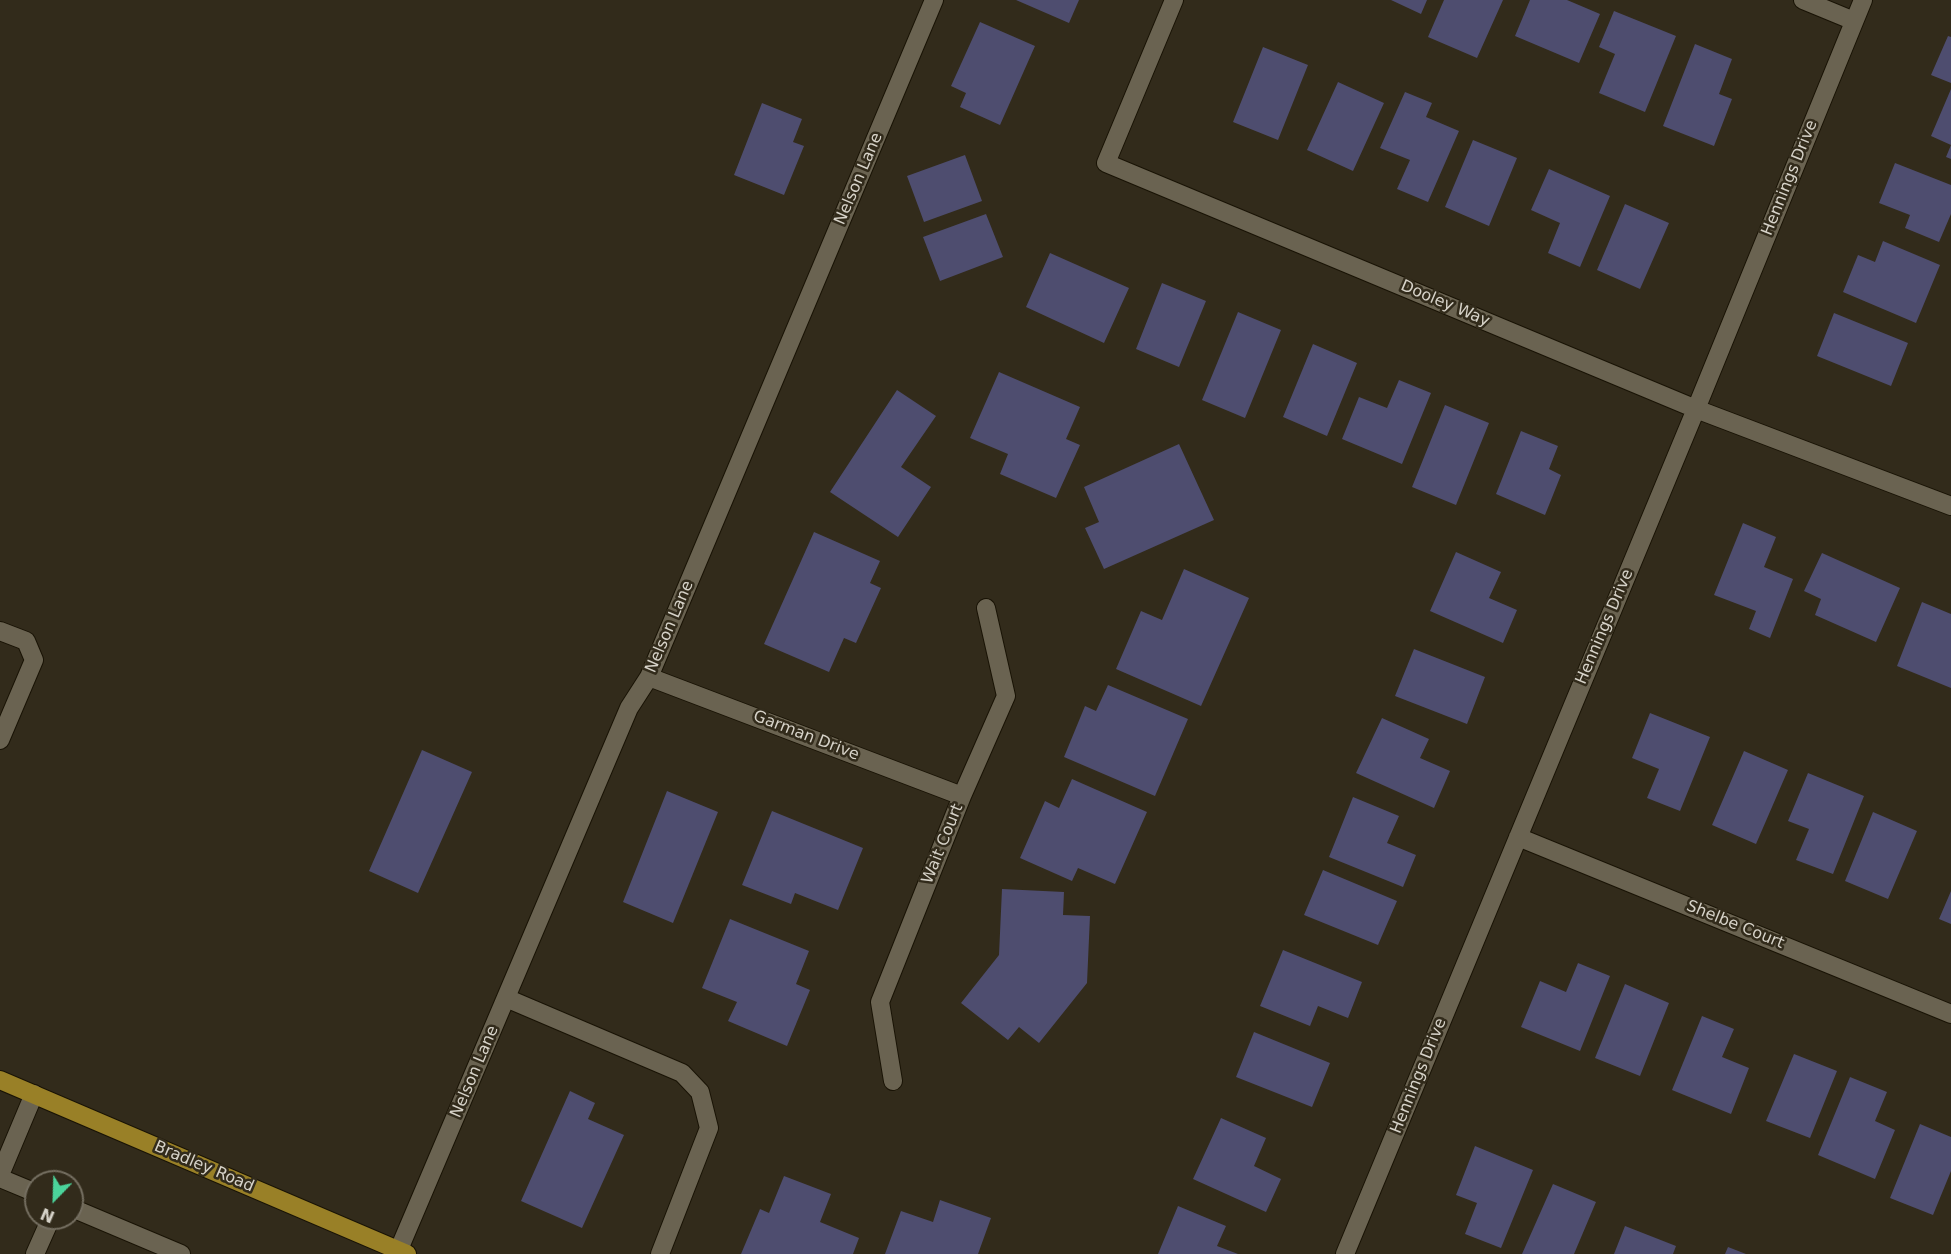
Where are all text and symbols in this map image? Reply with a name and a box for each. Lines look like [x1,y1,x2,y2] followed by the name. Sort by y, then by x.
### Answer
[1758,117,1822,239] street label: Hennings Drive
[831,130,887,228] street label: Nelson Lane
[1398,277,1492,331] street label: Dooley Way
[1572,567,1638,687] street label: Hennings Drive
[642,578,698,676] street label: Nelson Lane
[750,707,862,765] street label: Garman Drive
[918,801,968,887] street label: Wait Court
[1683,897,1787,953] street label: Shelbe Court
[1387,1015,1451,1137] street label: Hennings Drive
[447,1023,503,1121] street label: Nelson Lane
[151,1137,257,1197] street label: Bradley Road
[24,1170,84,1230] north arrow
[38,1204,57,1227] text: N

